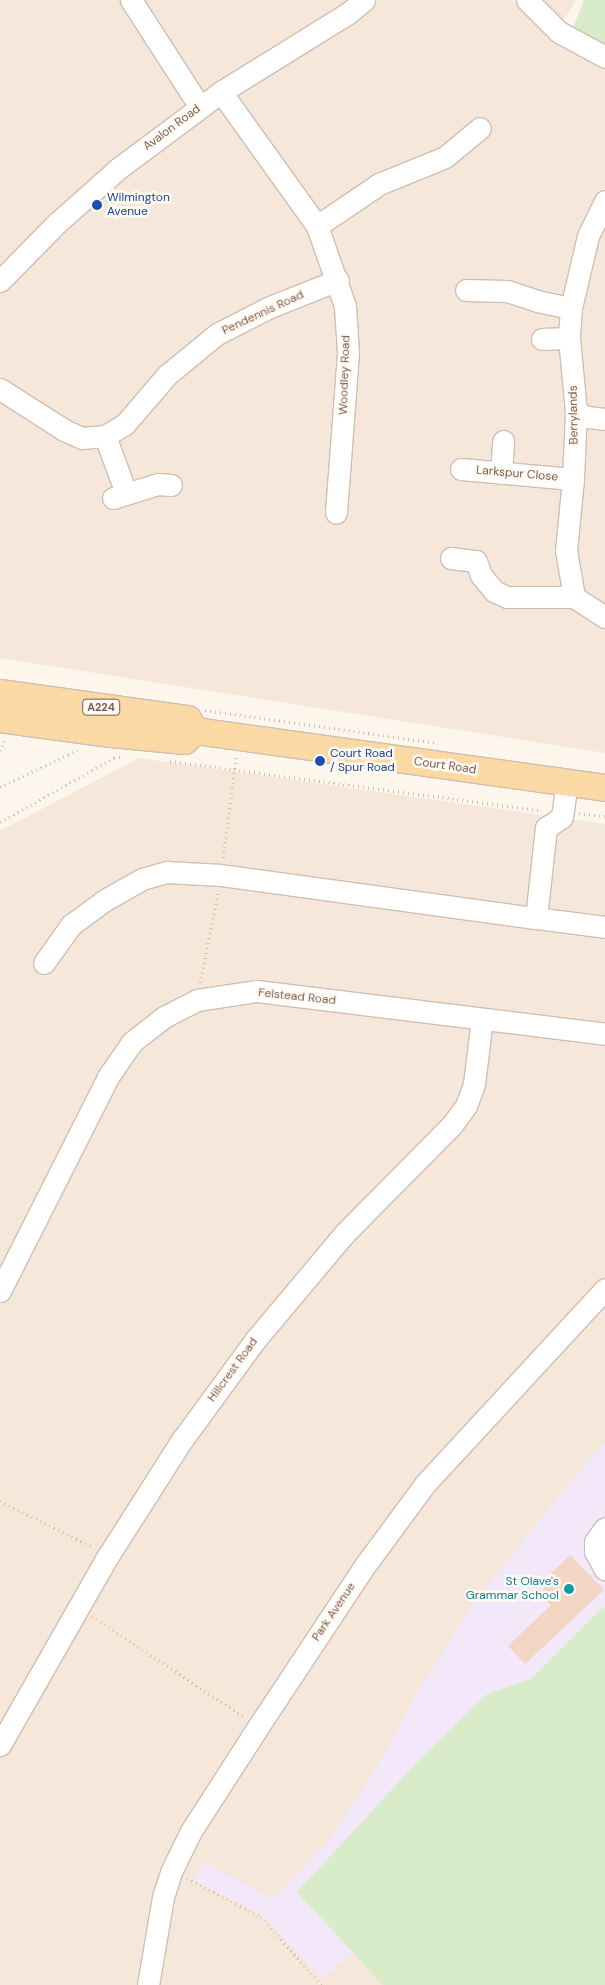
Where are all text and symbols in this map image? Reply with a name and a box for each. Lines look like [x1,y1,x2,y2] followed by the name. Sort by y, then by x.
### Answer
[141,102,203,154] street label: Avalon Road
[107,191,170,219] place label: Wilmington Avenue
[91,199,103,211] marker: Wilmington Avenue
[220,288,306,338] street label: Pendennis Road
[336,335,354,415] street label: Woodley Road
[566,385,582,445] street label: Berrylands
[475,463,559,485] street label: Larkspur Close
[81,699,121,716] road number: A224
[330,747,395,775] place label: Court Road / Spur Road
[413,754,477,778] street label: Court Road
[314,755,326,767] marker: Court Road / Spur Road
[257,986,337,1008] street label: Felstead Road
[205,1335,261,1405] street label: Hillcrest Road
[466,1575,559,1603] place label: St Olave's Grammar School
[309,1580,359,1644] street label: Park Avenue
[563,1583,575,1595] marker: St Olave's Grammar School

